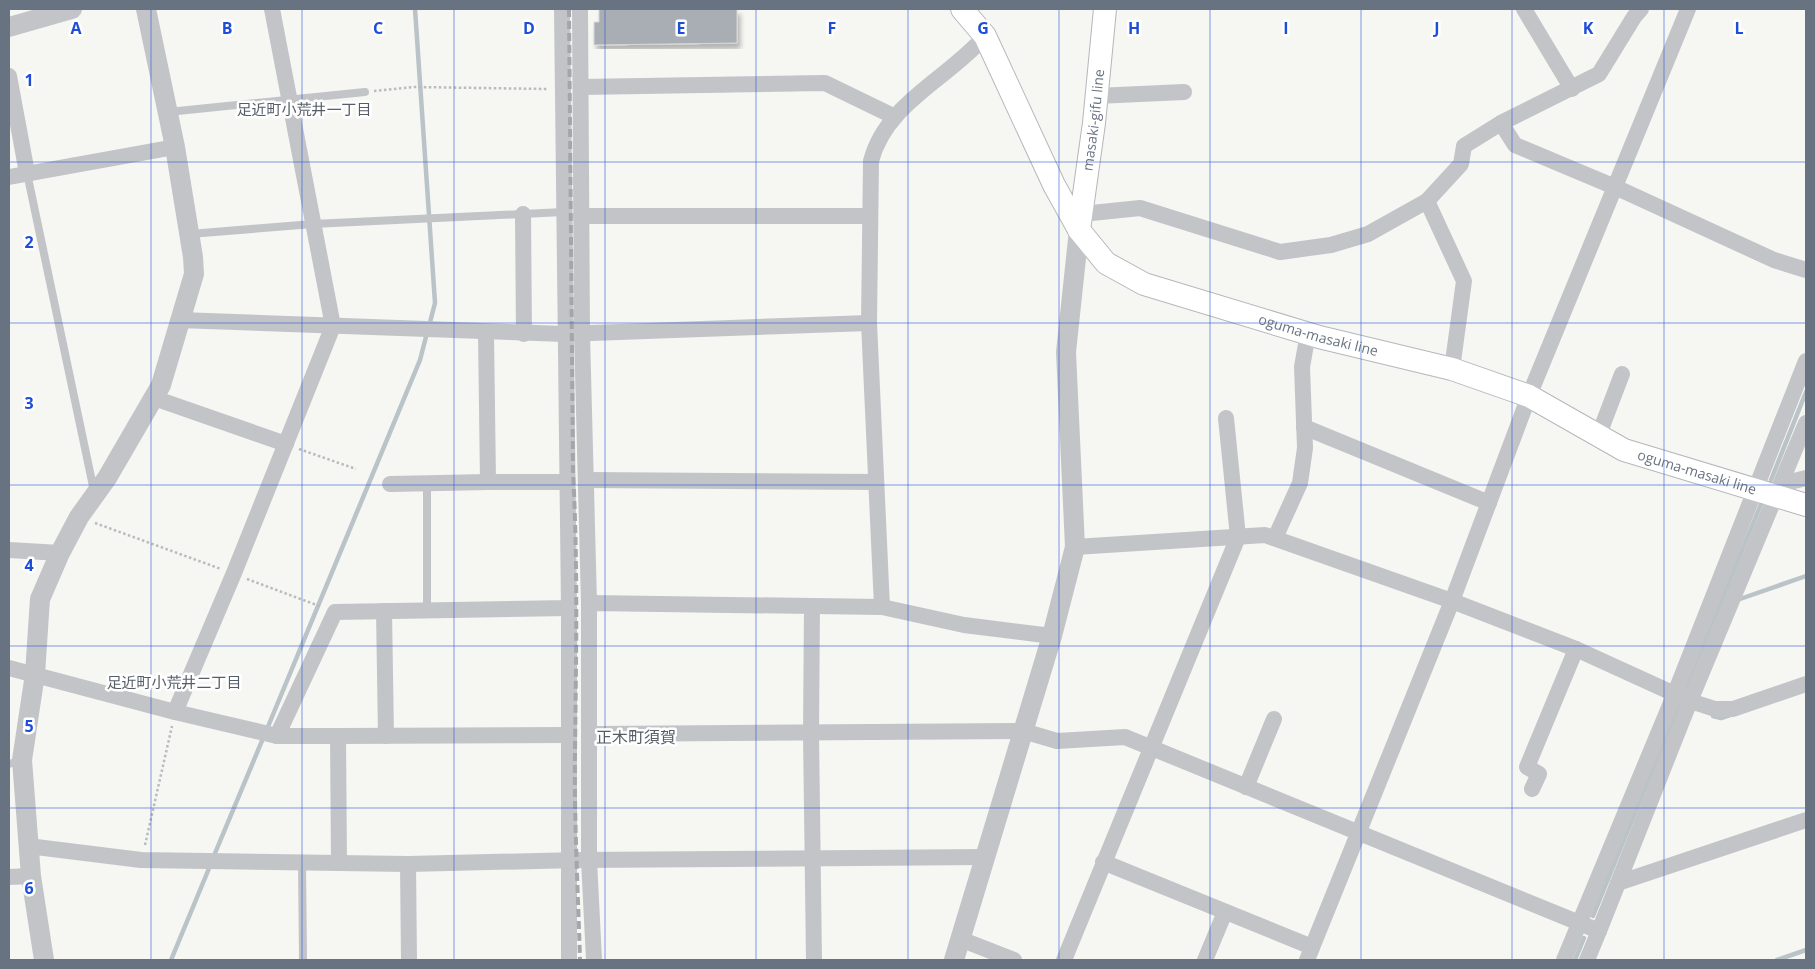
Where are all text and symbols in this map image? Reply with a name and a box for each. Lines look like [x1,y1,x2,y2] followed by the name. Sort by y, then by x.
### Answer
[70,17,82,39] text: A
[222,17,232,39] text: B
[373,17,383,39] text: C
[523,17,535,39] text: D
[677,17,686,39] text: E
[828,17,836,39] text: F
[977,17,989,39] text: G
[1128,17,1140,39] text: H
[1283,17,1289,39] text: I
[1432,17,1440,39] text: J
[1583,17,1594,39] text: K
[1734,17,1744,39] text: L
[1077,68,1108,172] street label: masaki-gifu line
[24,69,34,91] text: 1
[236,99,372,119] district label: 足近町小荒井一丁目
[24,231,34,253] text: 2
[1256,309,1380,360] street label: oguma-masaki line
[24,392,34,414] text: 3
[1635,445,1759,499] street label: oguma-masaki line
[24,554,34,576] text: 4
[106,672,242,692] district label: 足近町小荒井二丁目
[24,715,34,737] text: 5
[596,726,676,748] district label: 正木町須賀
[24,877,34,899] text: 6

